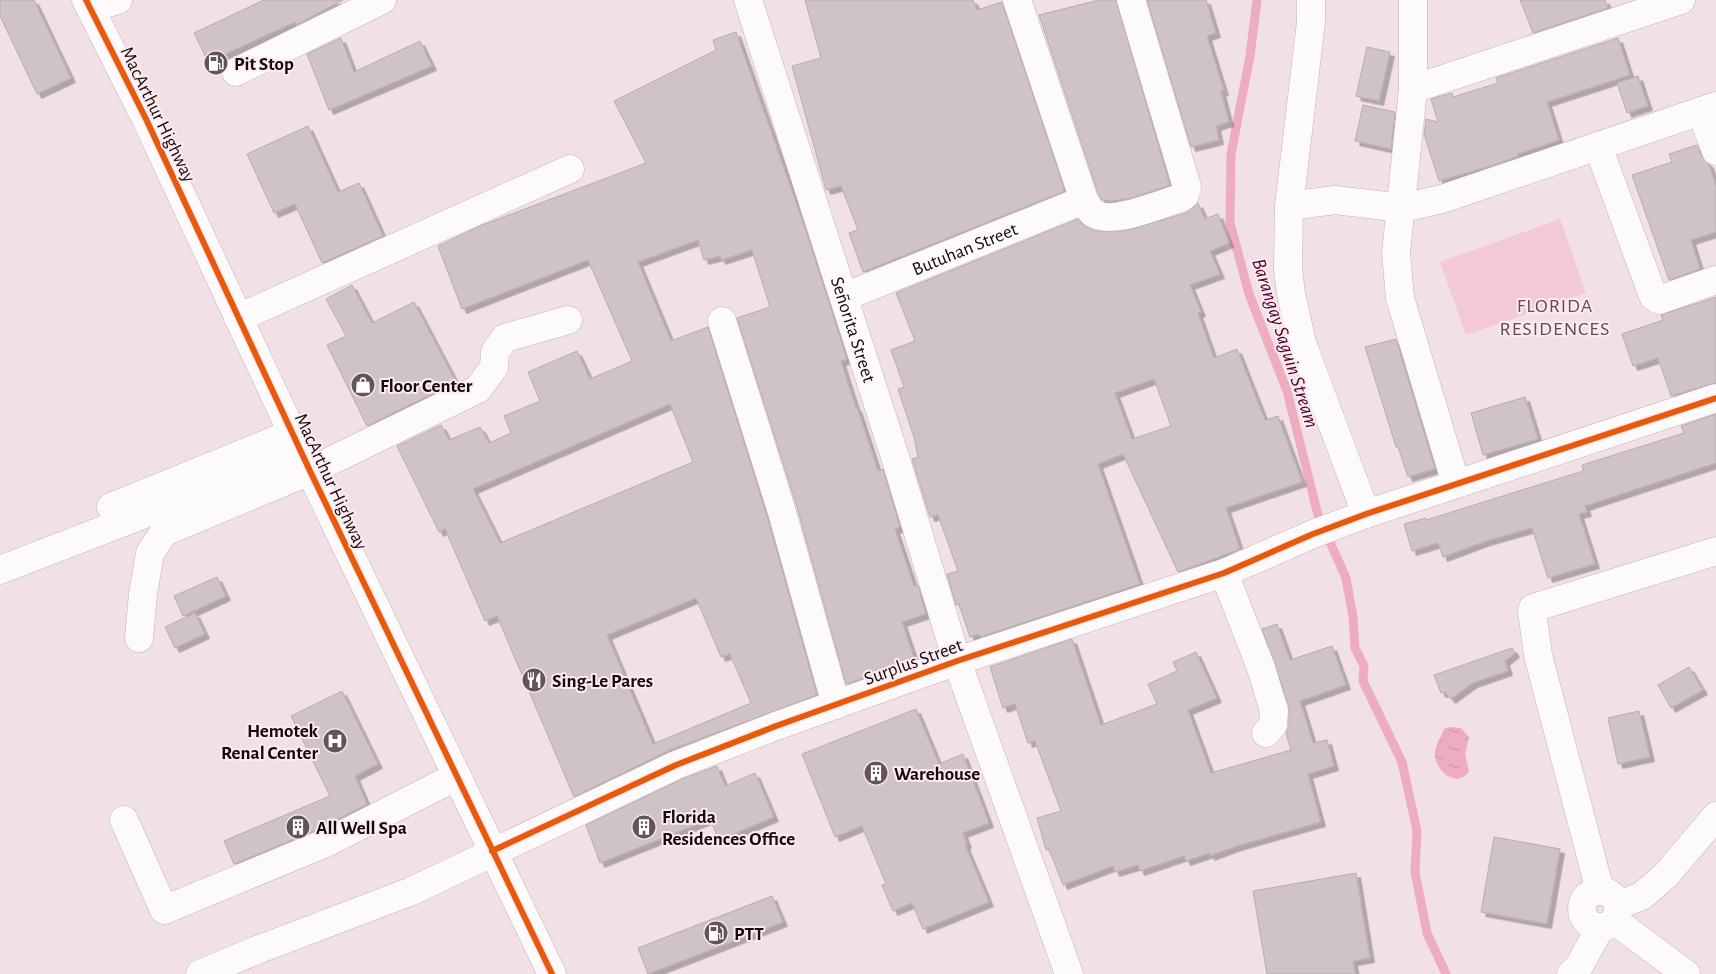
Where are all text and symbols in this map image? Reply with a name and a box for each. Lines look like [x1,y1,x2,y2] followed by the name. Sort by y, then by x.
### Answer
[117,44,199,185] street label: MacArthur Highway
[203,50,229,76] fuel station icon: Pit Stop
[234,55,294,74] place label: Pit Stop
[910,220,1021,279] street label: Butuhan Street
[1248,256,1322,431] water label: Barangay Saguin Stream
[827,275,878,385] street label: Señorita Street
[1500,296,1610,339] district label: FLORIDA RESIDENCES
[350,372,376,398] shop icon: Floor Center
[380,377,473,396] place label: Floor Center
[291,411,371,553] street label: MacArthur Highway
[862,636,965,689] street label: Surplus Street
[521,667,547,693] restaurant icon: Sing-Le Pares
[552,672,653,691] place label: Sing-Le Pares
[221,722,319,763] place label: Hemotek Renal Center
[322,728,348,754] hospital icon: Hemotek Renal Center
[863,760,889,786] building icon: Warehouse
[894,765,980,784] place label: Warehouse
[662,808,795,849] place label: Florida Residences Office
[285,814,311,840] building icon: All Well Spa
[631,814,657,840] building icon: Florida Residences Office
[316,819,407,838] place label: All Well Spa
[703,920,729,946] fuel station icon: PTT
[734,925,764,944] place label: PTT

